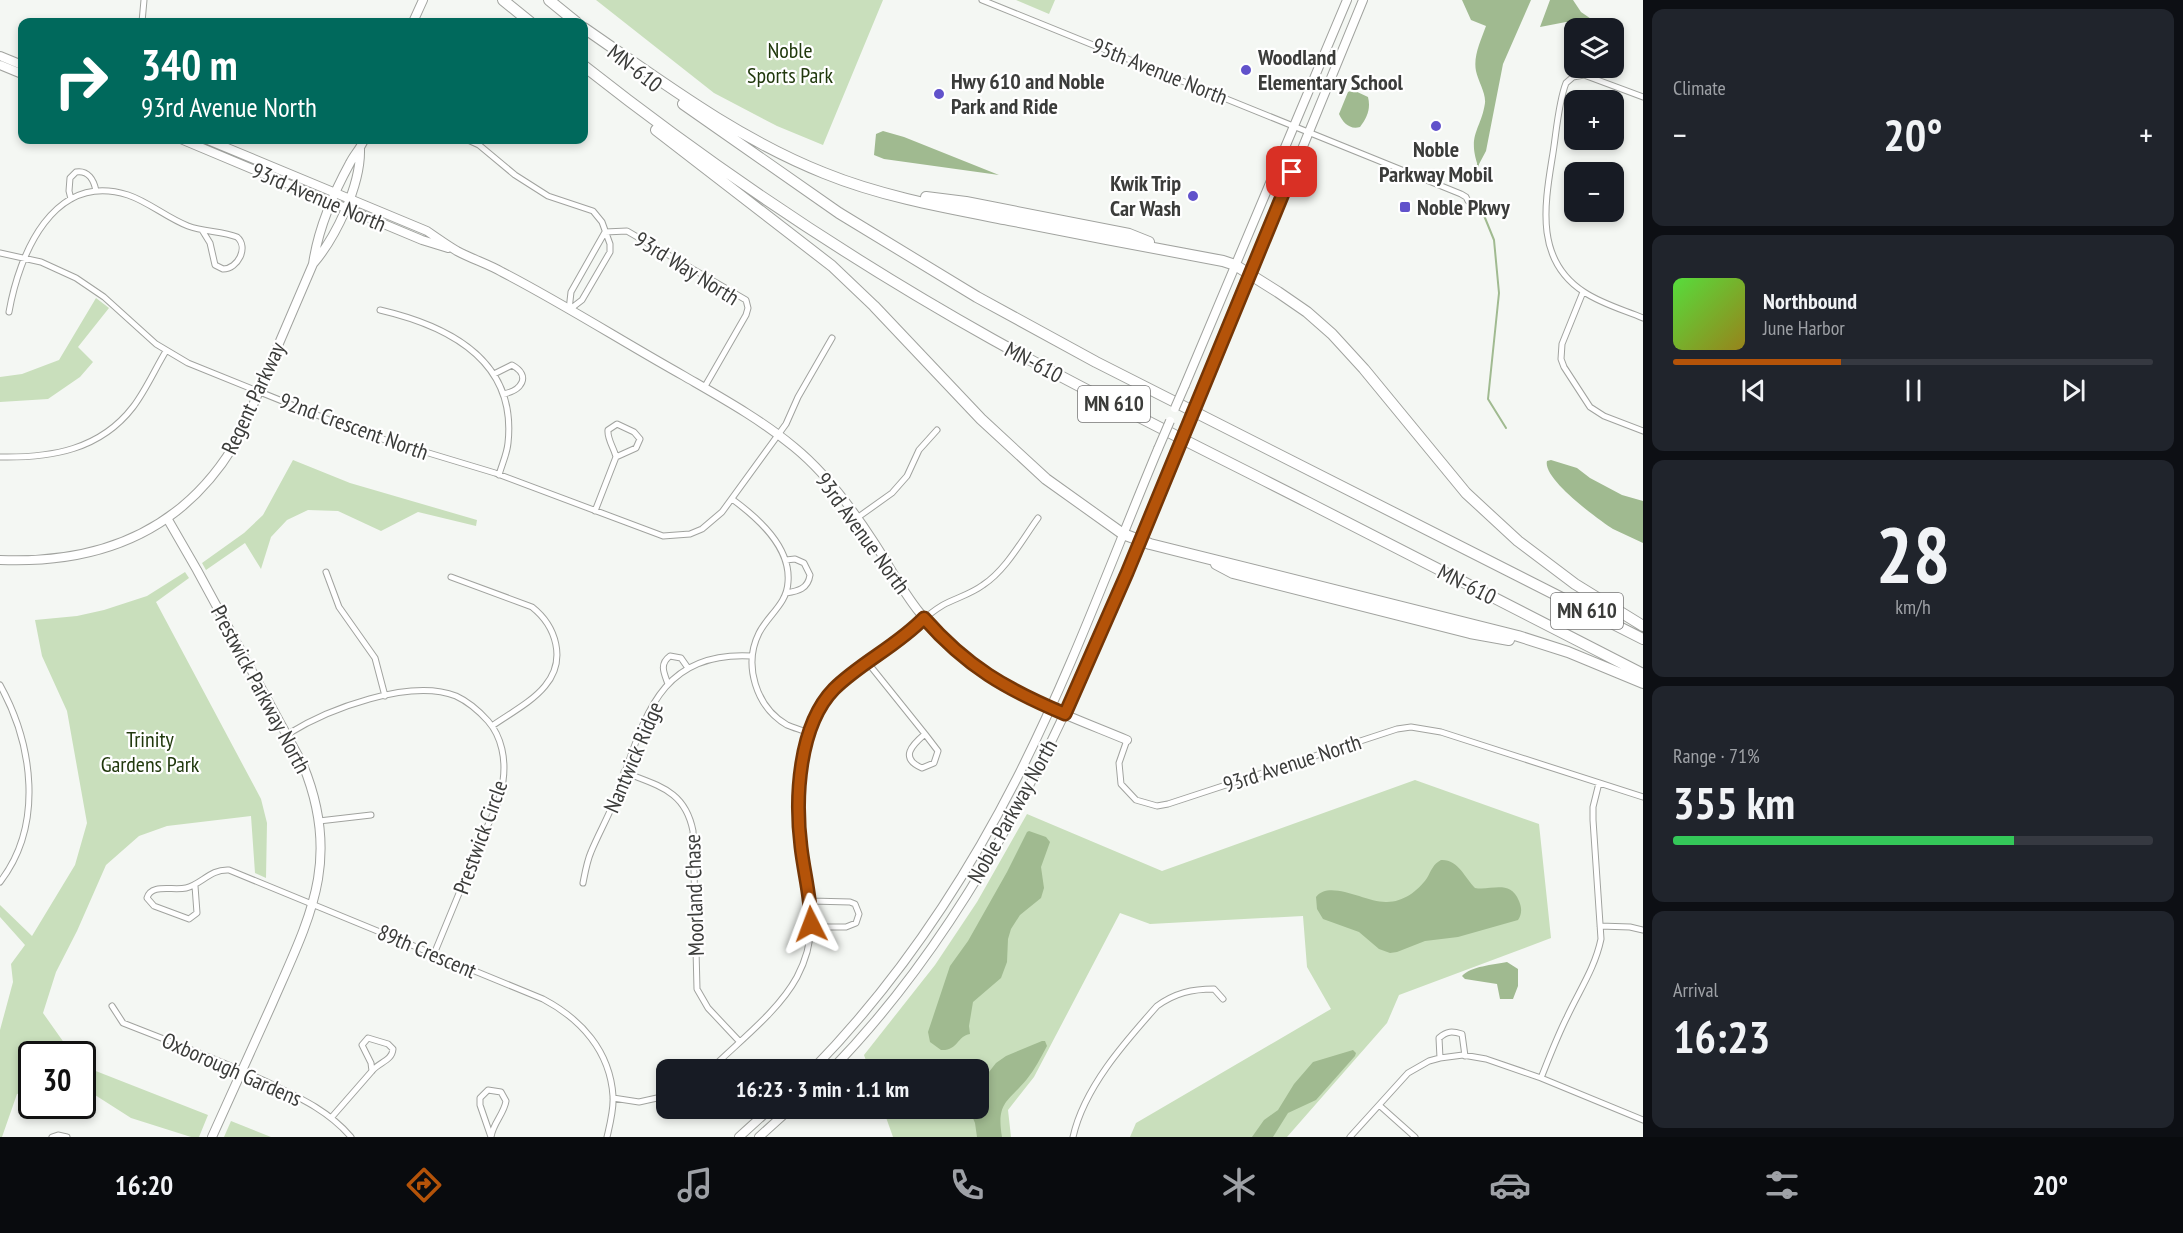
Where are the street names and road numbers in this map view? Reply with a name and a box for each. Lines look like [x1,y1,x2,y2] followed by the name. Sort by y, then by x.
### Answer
[1088,31,1232,111] street label: 95th Avenue North
[602,38,668,98] street label: MN-610
[248,156,390,238] street label: 93rd Avenue North
[629,225,745,311] street label: 93rd Way North
[1000,335,1068,389] street label: MN-610
[215,337,291,458] street label: Regent Parkway
[276,386,432,466] street label: 92nd Crescent North
[1078,386,1150,422] road number: MN 610
[810,467,916,599] street label: 93rd Avenue North
[1433,557,1501,611] street label: MN-610
[1551,593,1623,629] road number: MN 610
[205,600,317,778] street label: Prestwick Parkway North
[597,697,669,817] street label: Nantwick Ridge
[1220,728,1364,798] street label: 93rd Avenue North
[961,734,1063,888] street label: Noble Parkway North
[446,776,514,898] street label: Prestwick Circle
[678,834,710,956] street label: Moorland Chase
[373,918,481,984] street label: 89th Crescent
[158,1026,306,1112] street label: Oxborough Gardens

